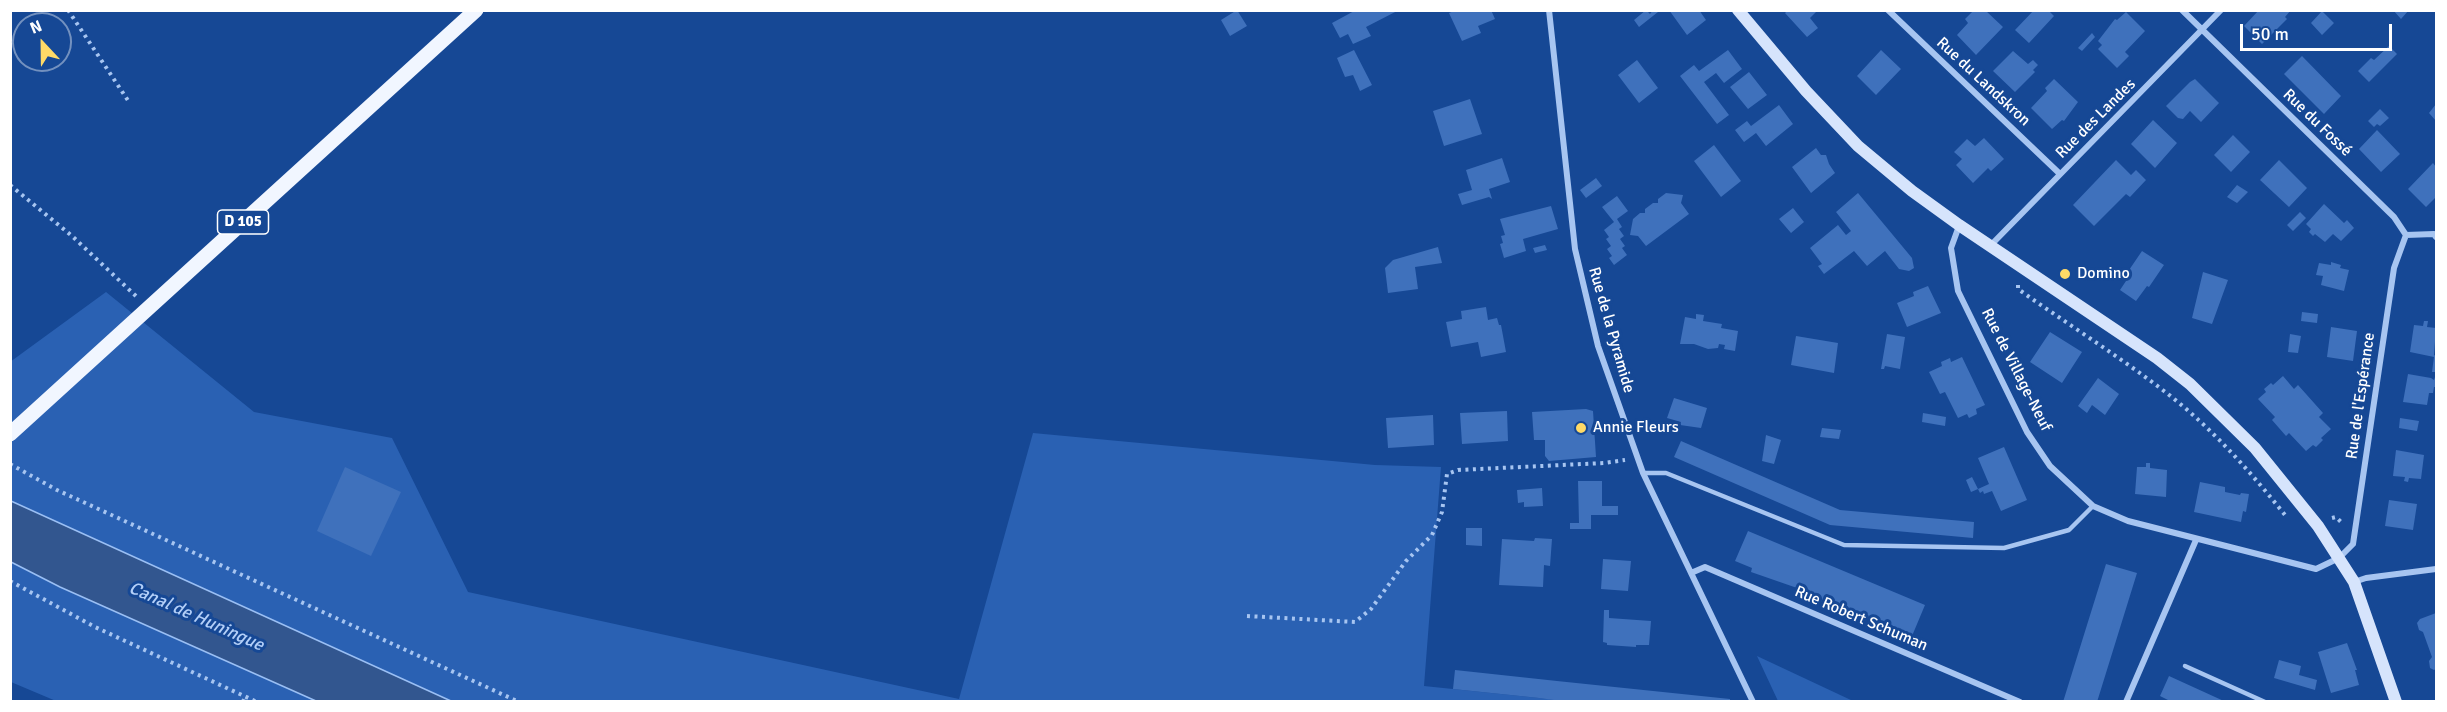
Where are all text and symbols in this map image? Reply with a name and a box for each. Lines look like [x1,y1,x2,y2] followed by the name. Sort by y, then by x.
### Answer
[12,12,72,72] north arrow
[2243,12,2394,50] scale bar
[27,16,45,39] text: N
[2251,23,2289,45] text: 50 m
[1932,34,2034,130] street label: Rue du Landskron
[2052,75,2140,163] street label: Rue des Landes
[2279,85,2355,161] street label: Rue du Fossé
[218,210,268,234] road number: D 105
[2077,264,2130,284] place label: Domino
[1584,265,1638,395] street label: Rue de la Pyramide
[2058,267,2072,281] marker: Domino
[1977,305,2055,435] street label: Rue de Village-Neuf
[2343,331,2379,461] street label: Rue de l'Espérance
[1593,418,1679,438] place label: Annie Fleurs
[1574,421,1588,435] marker: Annie Fleurs
[125,578,267,656] water label: Canal de Huningue
[1792,582,1930,656] street label: Rue Robert Schuman

